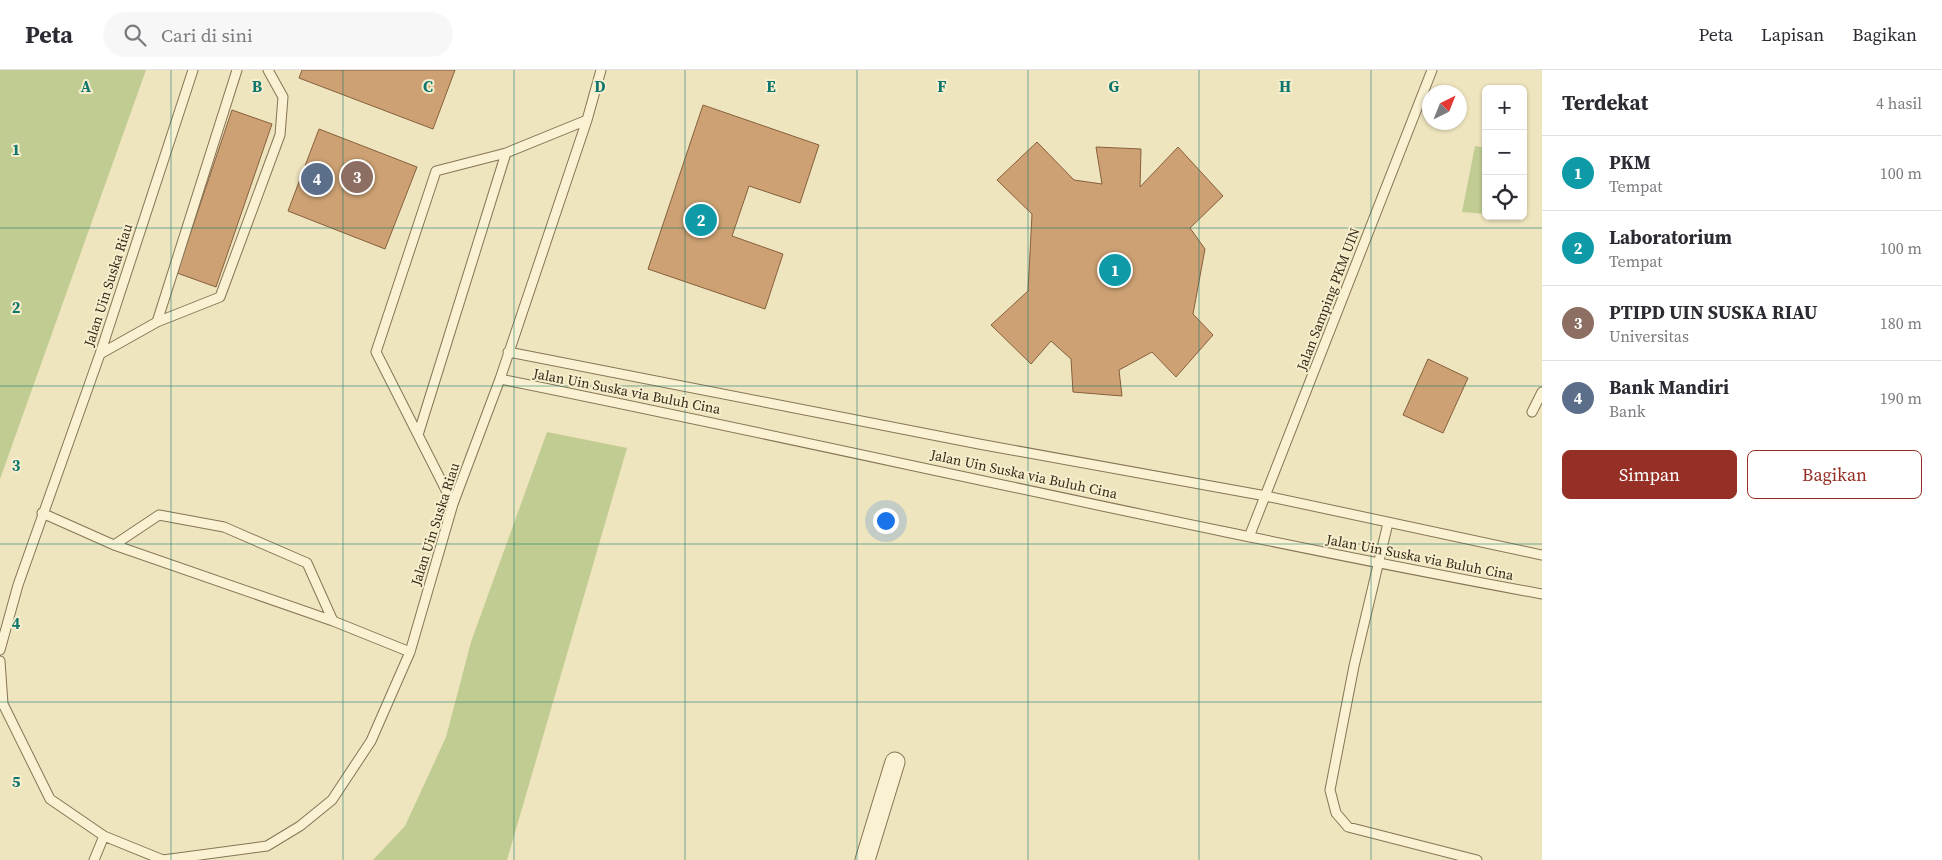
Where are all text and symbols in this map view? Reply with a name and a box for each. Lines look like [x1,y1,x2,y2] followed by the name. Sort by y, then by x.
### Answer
[103,12,453,57] search box
[25,18,73,51] text: Peta
[121,21,149,49] icon: search
[161,22,253,48] text: Cari di sini
[1699,22,1733,47] text: Peta
[1761,22,1824,47] text: Lapisan
[1852,22,1917,47] text: Bagikan
[81,75,92,97] text: A
[252,75,263,97] text: B
[423,75,433,97] text: C
[594,75,606,97] text: D
[766,75,776,97] text: E
[937,75,947,97] text: F
[1109,75,1120,97] text: G
[1279,75,1291,97] text: H
[1422,85,1467,130] north arrow
[1482,85,1527,220] map controls
[1482,85,1527,130] button: +
[1562,88,1648,117] text: Terdekat
[1876,92,1922,114] text: 4 hasil
[1482,130,1527,175] button: −
[12,138,20,160] text: 1
[1609,149,1651,175] text: PKM
[341,158,373,196] pin: 3
[301,160,333,198] pin: 4
[1574,162,1582,184] text: 1
[1880,162,1922,184] text: 100 m
[1482,175,1527,220] button: locate
[1609,175,1663,197] text: Tempat
[685,201,717,239] pin: 2
[78,221,137,350] street label: Jalan Uin Suska Riau
[1609,224,1732,250] text: Laboratorium
[1291,225,1364,374] street label: Jalan Samping PKM UIN
[1574,237,1582,259] text: 2
[1880,237,1922,259] text: 100 m
[1609,250,1663,272] text: Tempat
[1099,251,1131,289] pin: 1
[12,296,21,318] text: 2
[1609,299,1818,325] text: PTIPD UIN SUSKA RIAU
[1574,312,1582,334] text: 3
[1880,312,1922,334] text: 180 m
[1609,325,1689,347] text: Universitas
[531,363,723,419] street label: Jalan Uin Suska via Buluh Cina
[1609,374,1729,400] text: Bank Mandiri
[1574,387,1582,409] text: 4
[1880,387,1922,409] text: 190 m
[1609,400,1646,422] text: Bank
[928,444,1120,504] street label: Jalan Uin Suska via Buluh Cina
[1562,450,1737,499] button: Simpan
[1747,450,1922,499] button: Bagikan
[12,454,21,476] text: 3
[405,460,464,589] street label: Jalan Uin Suska Riau
[873,508,899,534] your location
[1324,529,1516,585] street label: Jalan Uin Suska via Buluh Cina
[12,612,21,634] text: 4
[12,770,21,792] text: 5

